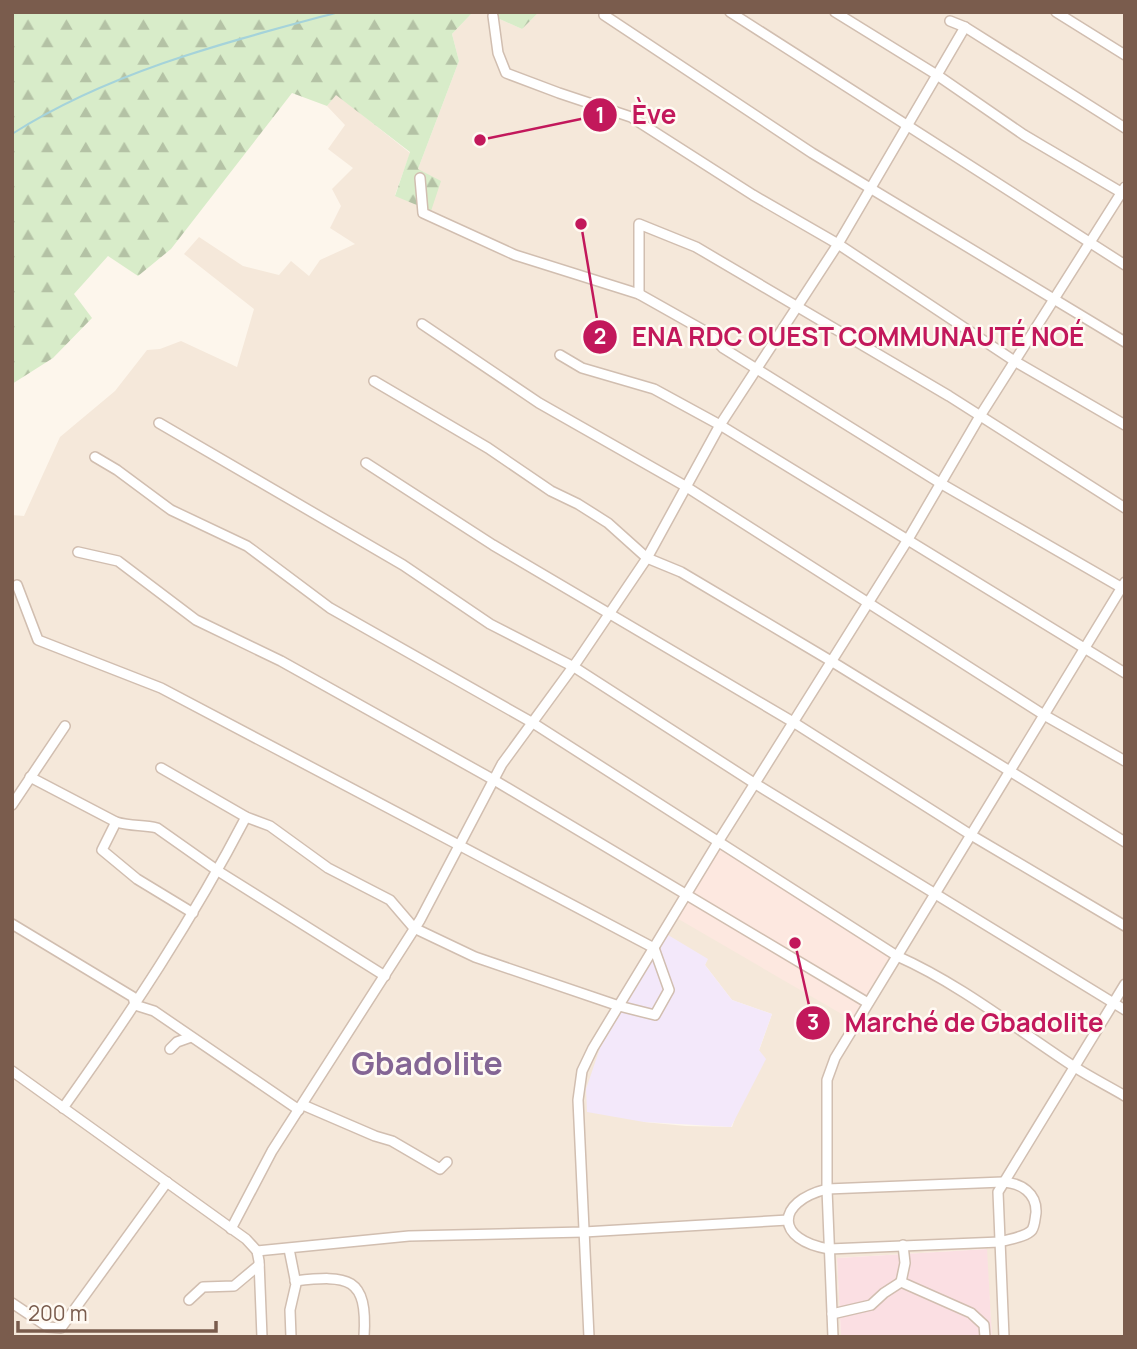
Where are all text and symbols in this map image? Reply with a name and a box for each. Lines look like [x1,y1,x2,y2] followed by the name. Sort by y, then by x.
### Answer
[583,92,691,139] callout: Ève
[632,96,676,132] text: Ève
[595,101,605,129] text: 1
[583,313,1099,360] callout: ENA RDC OUEST COMMUNAUTÉ NOÉ
[632,318,1084,354] text: ENA RDC OUEST COMMUNAUTÉ NOÉ
[594,322,606,350] text: 2
[795,1000,1117,1047] callout: Marché de Gbadolite
[844,1004,1104,1040] text: Marché de Gbadolite
[807,1008,819,1036] text: 3
[351,1041,503,1085] district label: Gbadolite
[18,1290,215,1334] scale bar
[28,1299,88,1327] text: 200 m

